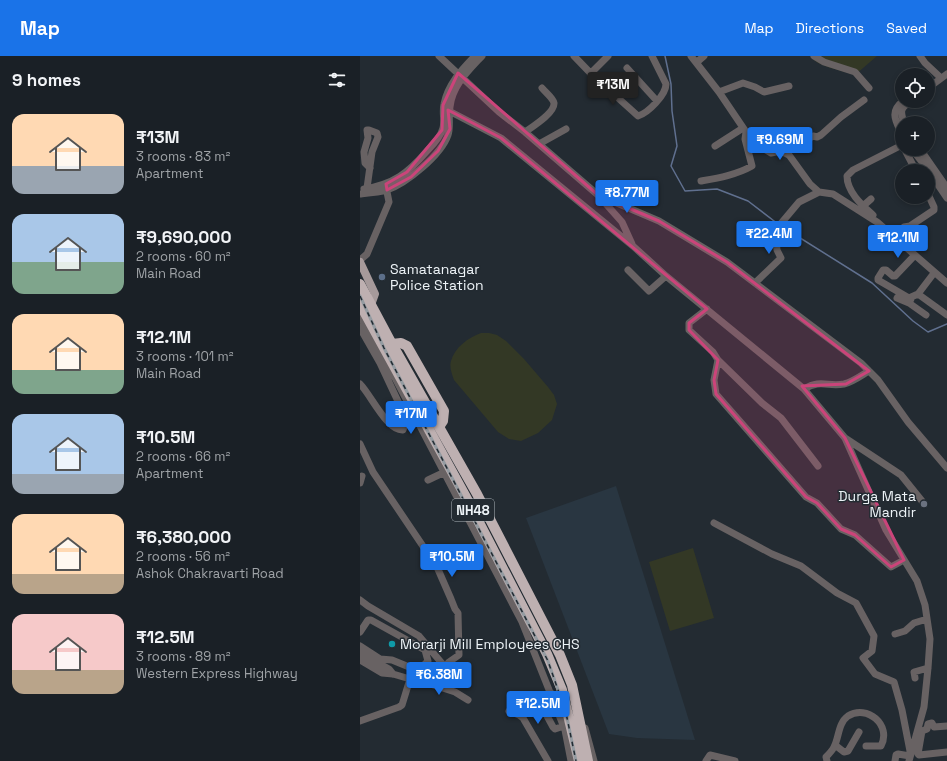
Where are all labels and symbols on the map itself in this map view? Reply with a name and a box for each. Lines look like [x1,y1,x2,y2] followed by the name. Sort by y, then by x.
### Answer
[589,72,637,106] pin: ₹13M
[747,127,813,161] pin: ₹9.69M
[594,180,660,214] pin: ₹8.77M
[736,221,802,255] pin: ₹22.4M
[865,225,931,259] pin: ₹12.1M
[390,260,484,294] place label: Samatanagar Police Station
[377,272,387,282] marker: Samatanagar Police Station
[387,401,435,435] pin: ₹17M
[838,487,916,521] place label: Durga Mata Mandir
[452,499,494,521] road number: NH48
[919,499,929,509] marker: Durga Mata Mandir
[419,544,485,578] pin: ₹10.5M
[400,635,580,653] place label: Morarji Mill Employees CHS
[387,639,397,649] marker: Morarji Mill Employees CHS
[406,662,472,696] pin: ₹6.38M
[505,691,571,725] pin: ₹12.5M

